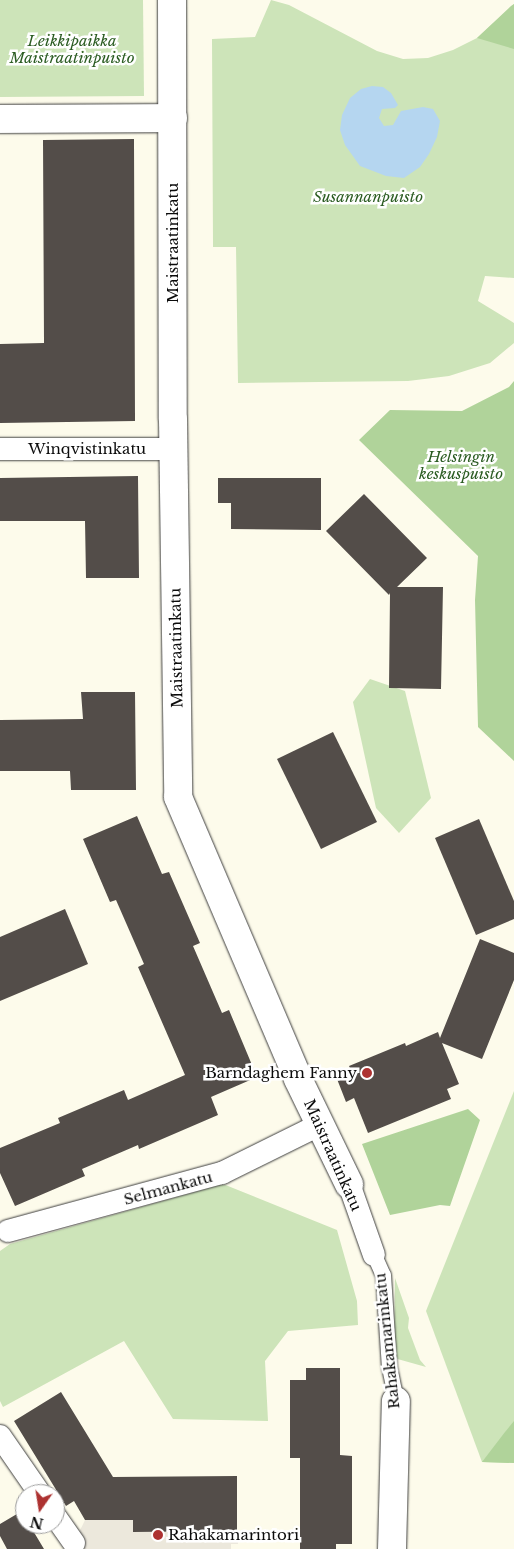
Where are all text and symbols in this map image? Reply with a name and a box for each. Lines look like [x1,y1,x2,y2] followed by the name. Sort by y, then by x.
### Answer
[9,31,135,66] park label: Leikkipaikka Maistraatinpuisto
[164,183,182,303] street label: Maistraatinkatu
[313,188,423,206] park label: Susannanpuisto
[28,440,146,458] street label: Winqvistinkatu
[419,447,503,482] park label: Helsingin keskuspuisto
[166,588,186,708] street label: Maistraatinkatu
[205,1064,357,1082] place label: Barndaghem Fanny
[361,1067,373,1079] marker: Barndaghem Fanny
[300,1096,366,1214] street label: Maistraatinkatu
[122,1168,214,1208] street label: Selmankatu
[371,1272,403,1410] street label: Rahakamarinkatu
[15,1484,65,1534] north arrow
[28,1512,45,1533] text: N
[168,1526,299,1544] place label: Rahakamarintori
[152,1529,164,1541] marker: Rahakamarintori

